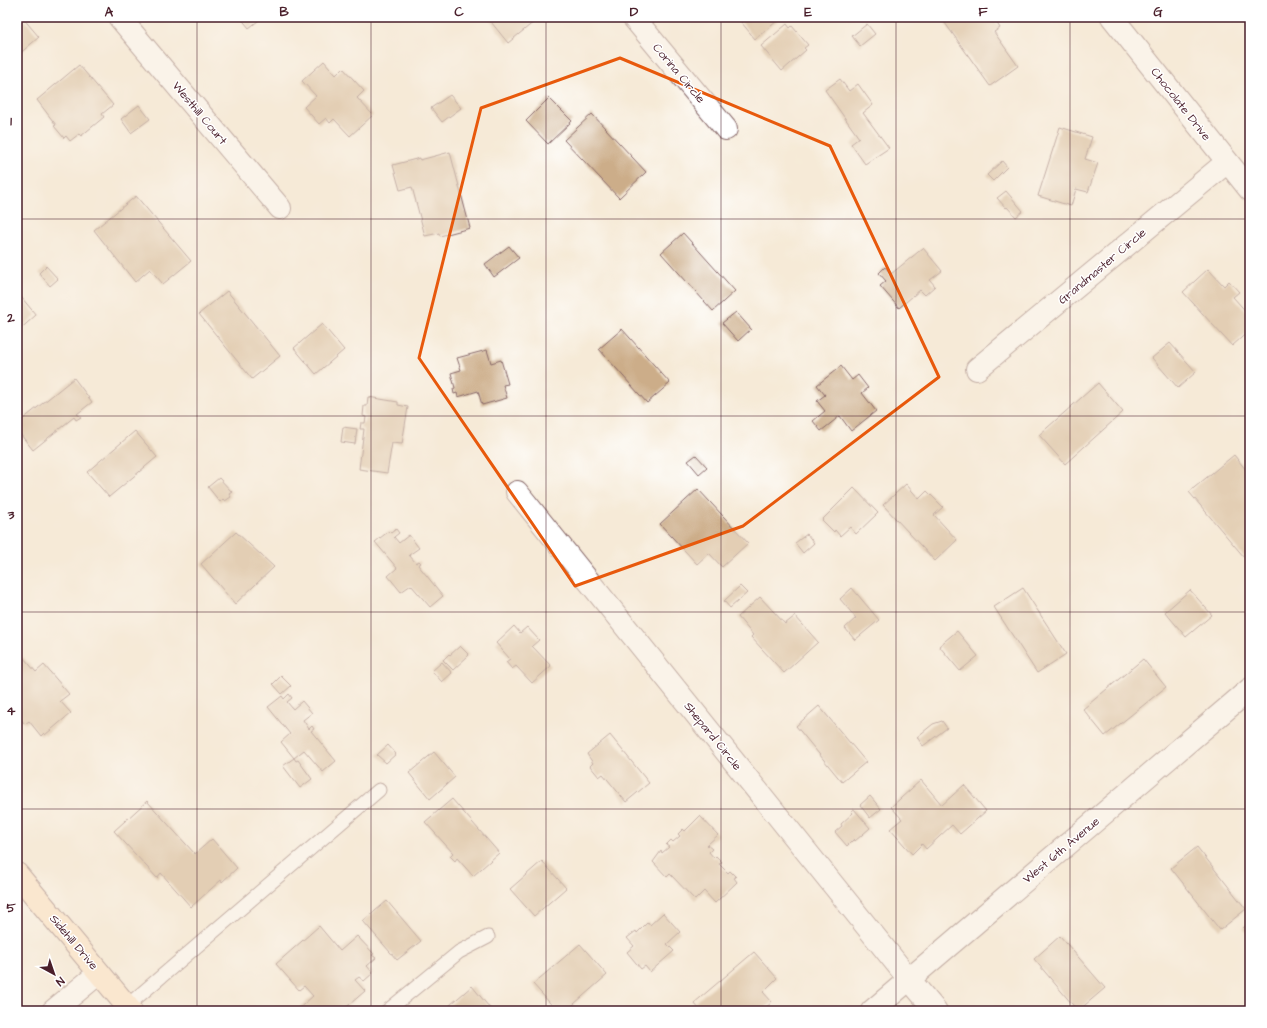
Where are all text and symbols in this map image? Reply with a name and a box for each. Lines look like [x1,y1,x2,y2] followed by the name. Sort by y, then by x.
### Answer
[105,3,114,21] text: A
[279,3,289,21] text: B
[454,3,464,21] text: C
[630,3,639,21] text: D
[804,3,812,21] text: E
[978,3,988,21] text: F
[1153,3,1163,21] text: G
[648,40,709,107] street label: Corina Circle
[1147,64,1215,145] street label: Chocolate Drive
[168,78,231,149] street label: Westhill Court
[10,112,12,130] text: 1
[1055,224,1150,308] street label: Grandmaster Circle
[6,309,15,327] text: 2
[7,506,15,524] text: 3
[680,699,746,774] street label: Shepard Circle
[7,702,16,720] text: 4
[1019,813,1104,888] street label: West 6th Avenue
[6,899,16,917] text: 5
[45,911,102,974] street label: Sidehill Drive
[34,954,74,994] north arrow
[53,973,68,989] text: N

